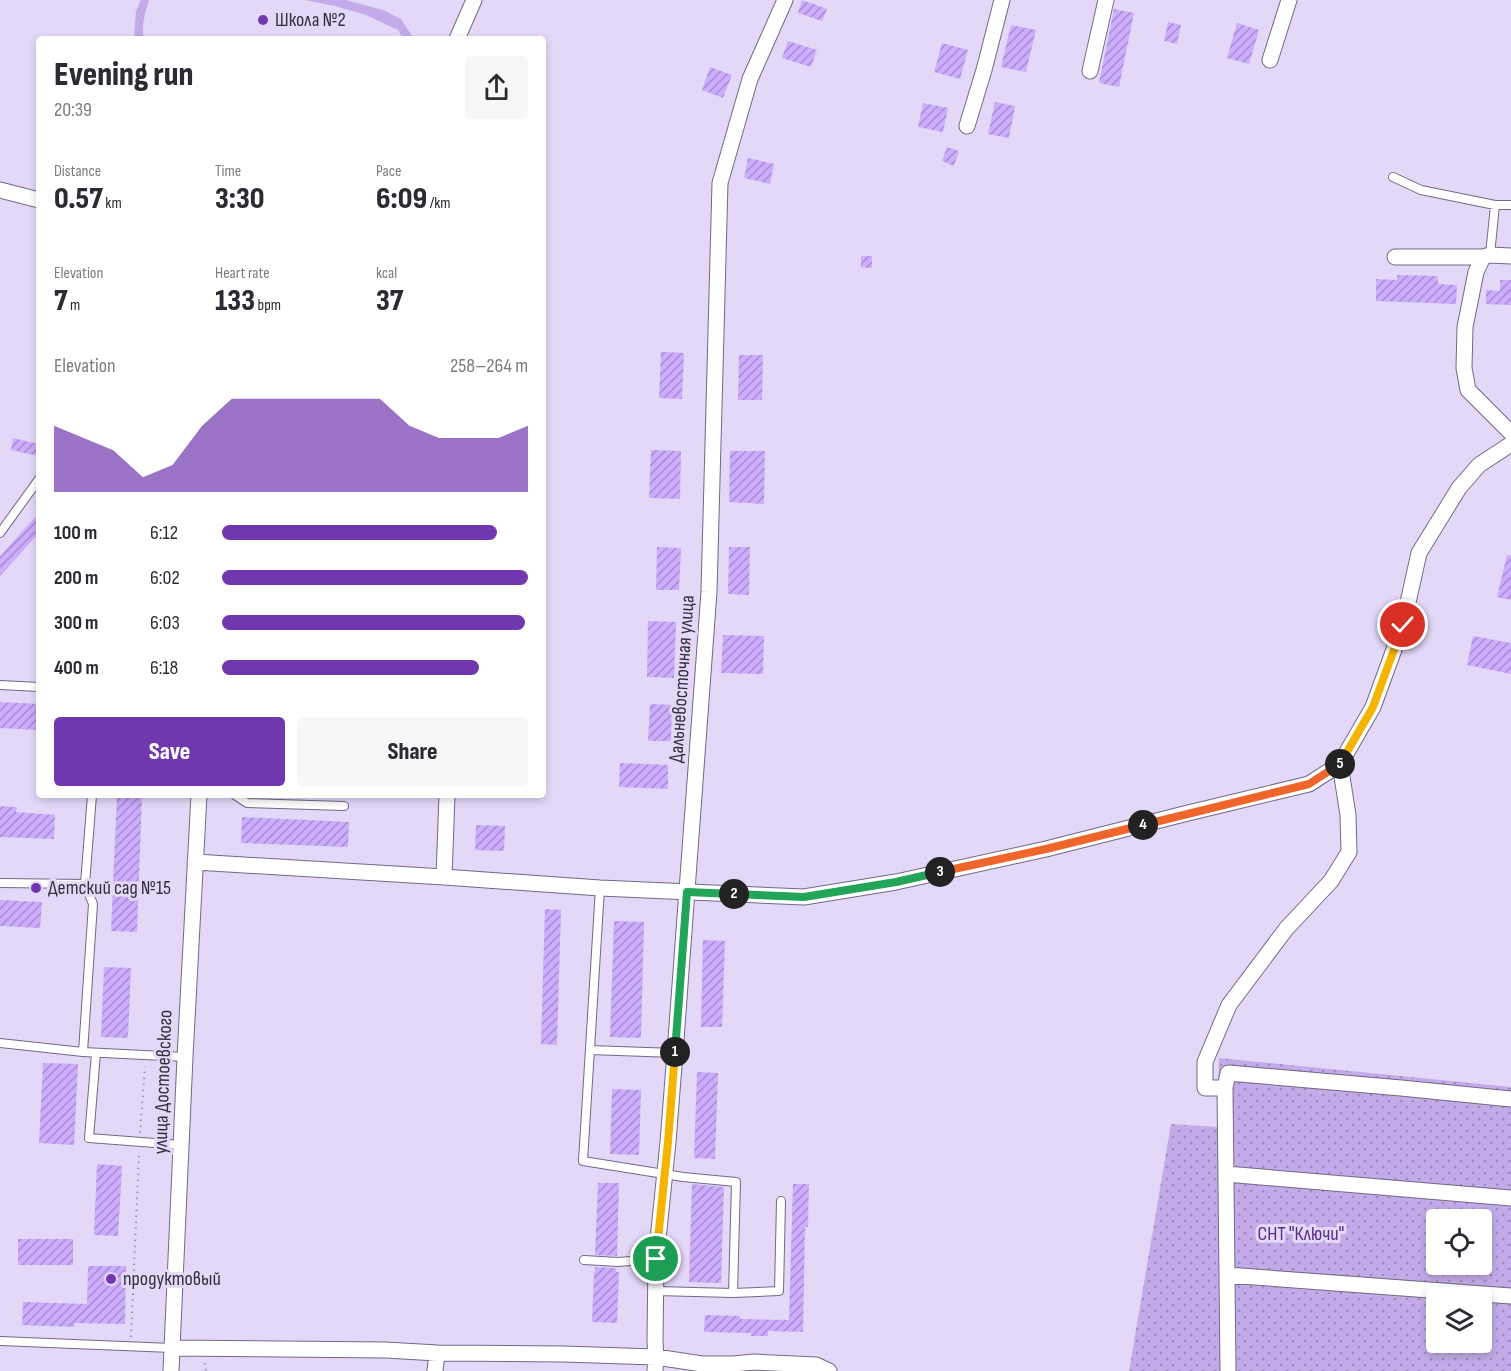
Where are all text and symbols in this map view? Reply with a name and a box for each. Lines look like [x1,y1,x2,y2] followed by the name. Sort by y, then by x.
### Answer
[275,8,346,32] place label: Школа №2
[256,13,270,27] marker: Школа №2
[54,55,194,95] text: Evening run
[465,56,528,119] button: share
[54,98,92,122] text: 20:39
[54,162,101,181] text: Distance
[215,162,241,181] text: Time
[376,162,401,181] text: Pace
[54,181,103,217] text: 0.57
[215,181,265,217] text: 3:30
[376,181,427,217] text: 6:09
[103,194,122,213] text: km
[427,194,451,213] text: /km
[54,264,103,283] text: Elevation
[215,264,270,283] text: Heart rate
[376,264,397,283] text: kcal
[54,283,68,319] text: 7
[215,283,255,319] text: 133
[376,283,403,319] text: 37
[68,296,80,315] text: m
[255,296,281,315] text: bpm
[54,354,116,378] text: Elevation
[450,354,528,378] text: 258–264 m
[54,521,97,545] text: 100 m
[150,521,178,545] text: 6:12
[54,566,98,590] text: 200 m
[150,566,180,590] text: 6:02
[664,594,700,764] street label: Дальневосточная улица
[1377,599,1428,650] pin
[1386,608,1419,641] icon: check
[54,611,98,635] text: 300 m
[150,611,180,635] text: 6:03
[54,656,99,680] text: 400 m
[150,656,178,680] text: 6:18
[54,717,285,786] button: Save
[297,717,528,786] button: Share
[1325,749,1355,779] pin: 5
[1336,754,1344,773] text: 5
[1128,810,1158,840] pin: 4
[1139,815,1147,834] text: 4
[925,857,955,887] pin: 3
[936,862,944,881] text: 3
[48,876,171,900] place label: Детский сад №15
[719,879,749,909] pin: 2
[29,881,43,895] marker: Детский сад №15
[730,884,738,903] text: 2
[148,1009,178,1155] street label: улица Достоевского
[660,1037,690,1067] pin: 1
[672,1042,678,1061] text: 1
[1426,1209,1492,1353] map controls
[1426,1209,1492,1275] button: locate
[1258,1222,1344,1246] park label: СНТ "Ключи"
[630,1233,681,1284] pin
[639,1242,672,1275] icon: arrive
[123,1267,221,1291] place label: продуктовый
[104,1272,118,1286] marker: продуктовый
[1426,1287,1492,1353] button: layers

